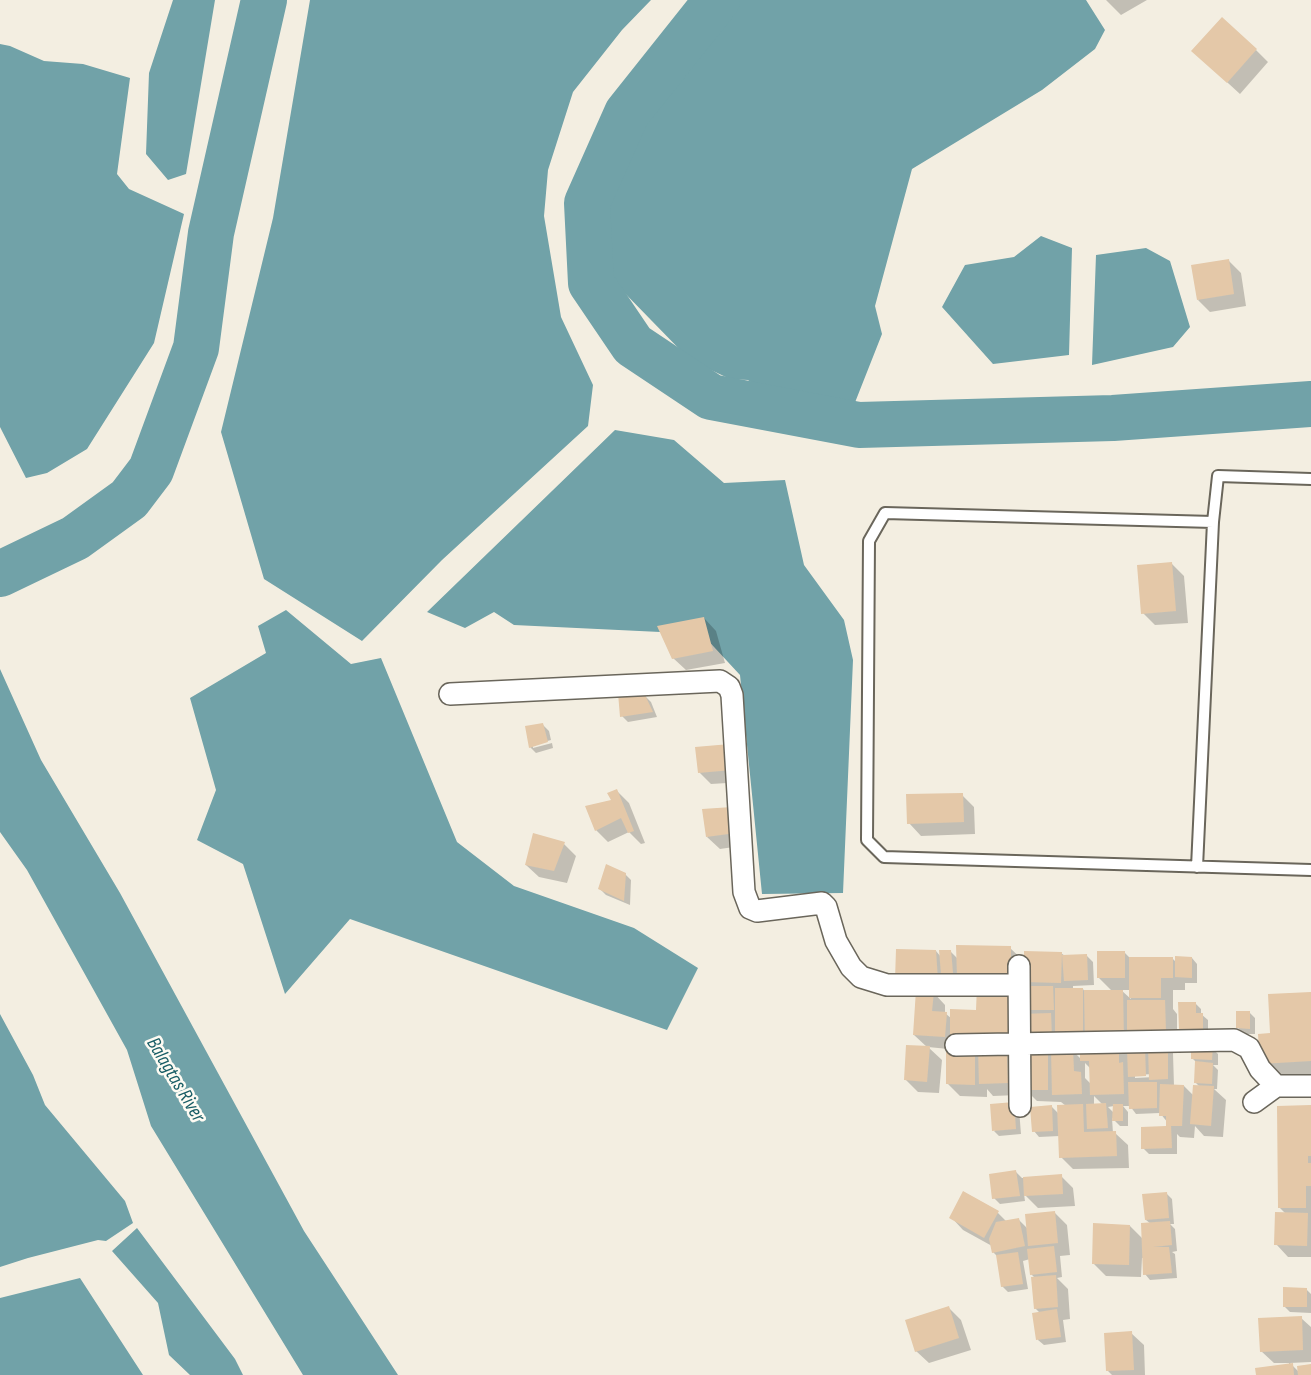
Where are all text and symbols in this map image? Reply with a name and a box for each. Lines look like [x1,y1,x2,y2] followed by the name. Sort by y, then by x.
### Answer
[140,1033,210,1127] water label: Balagtas River

